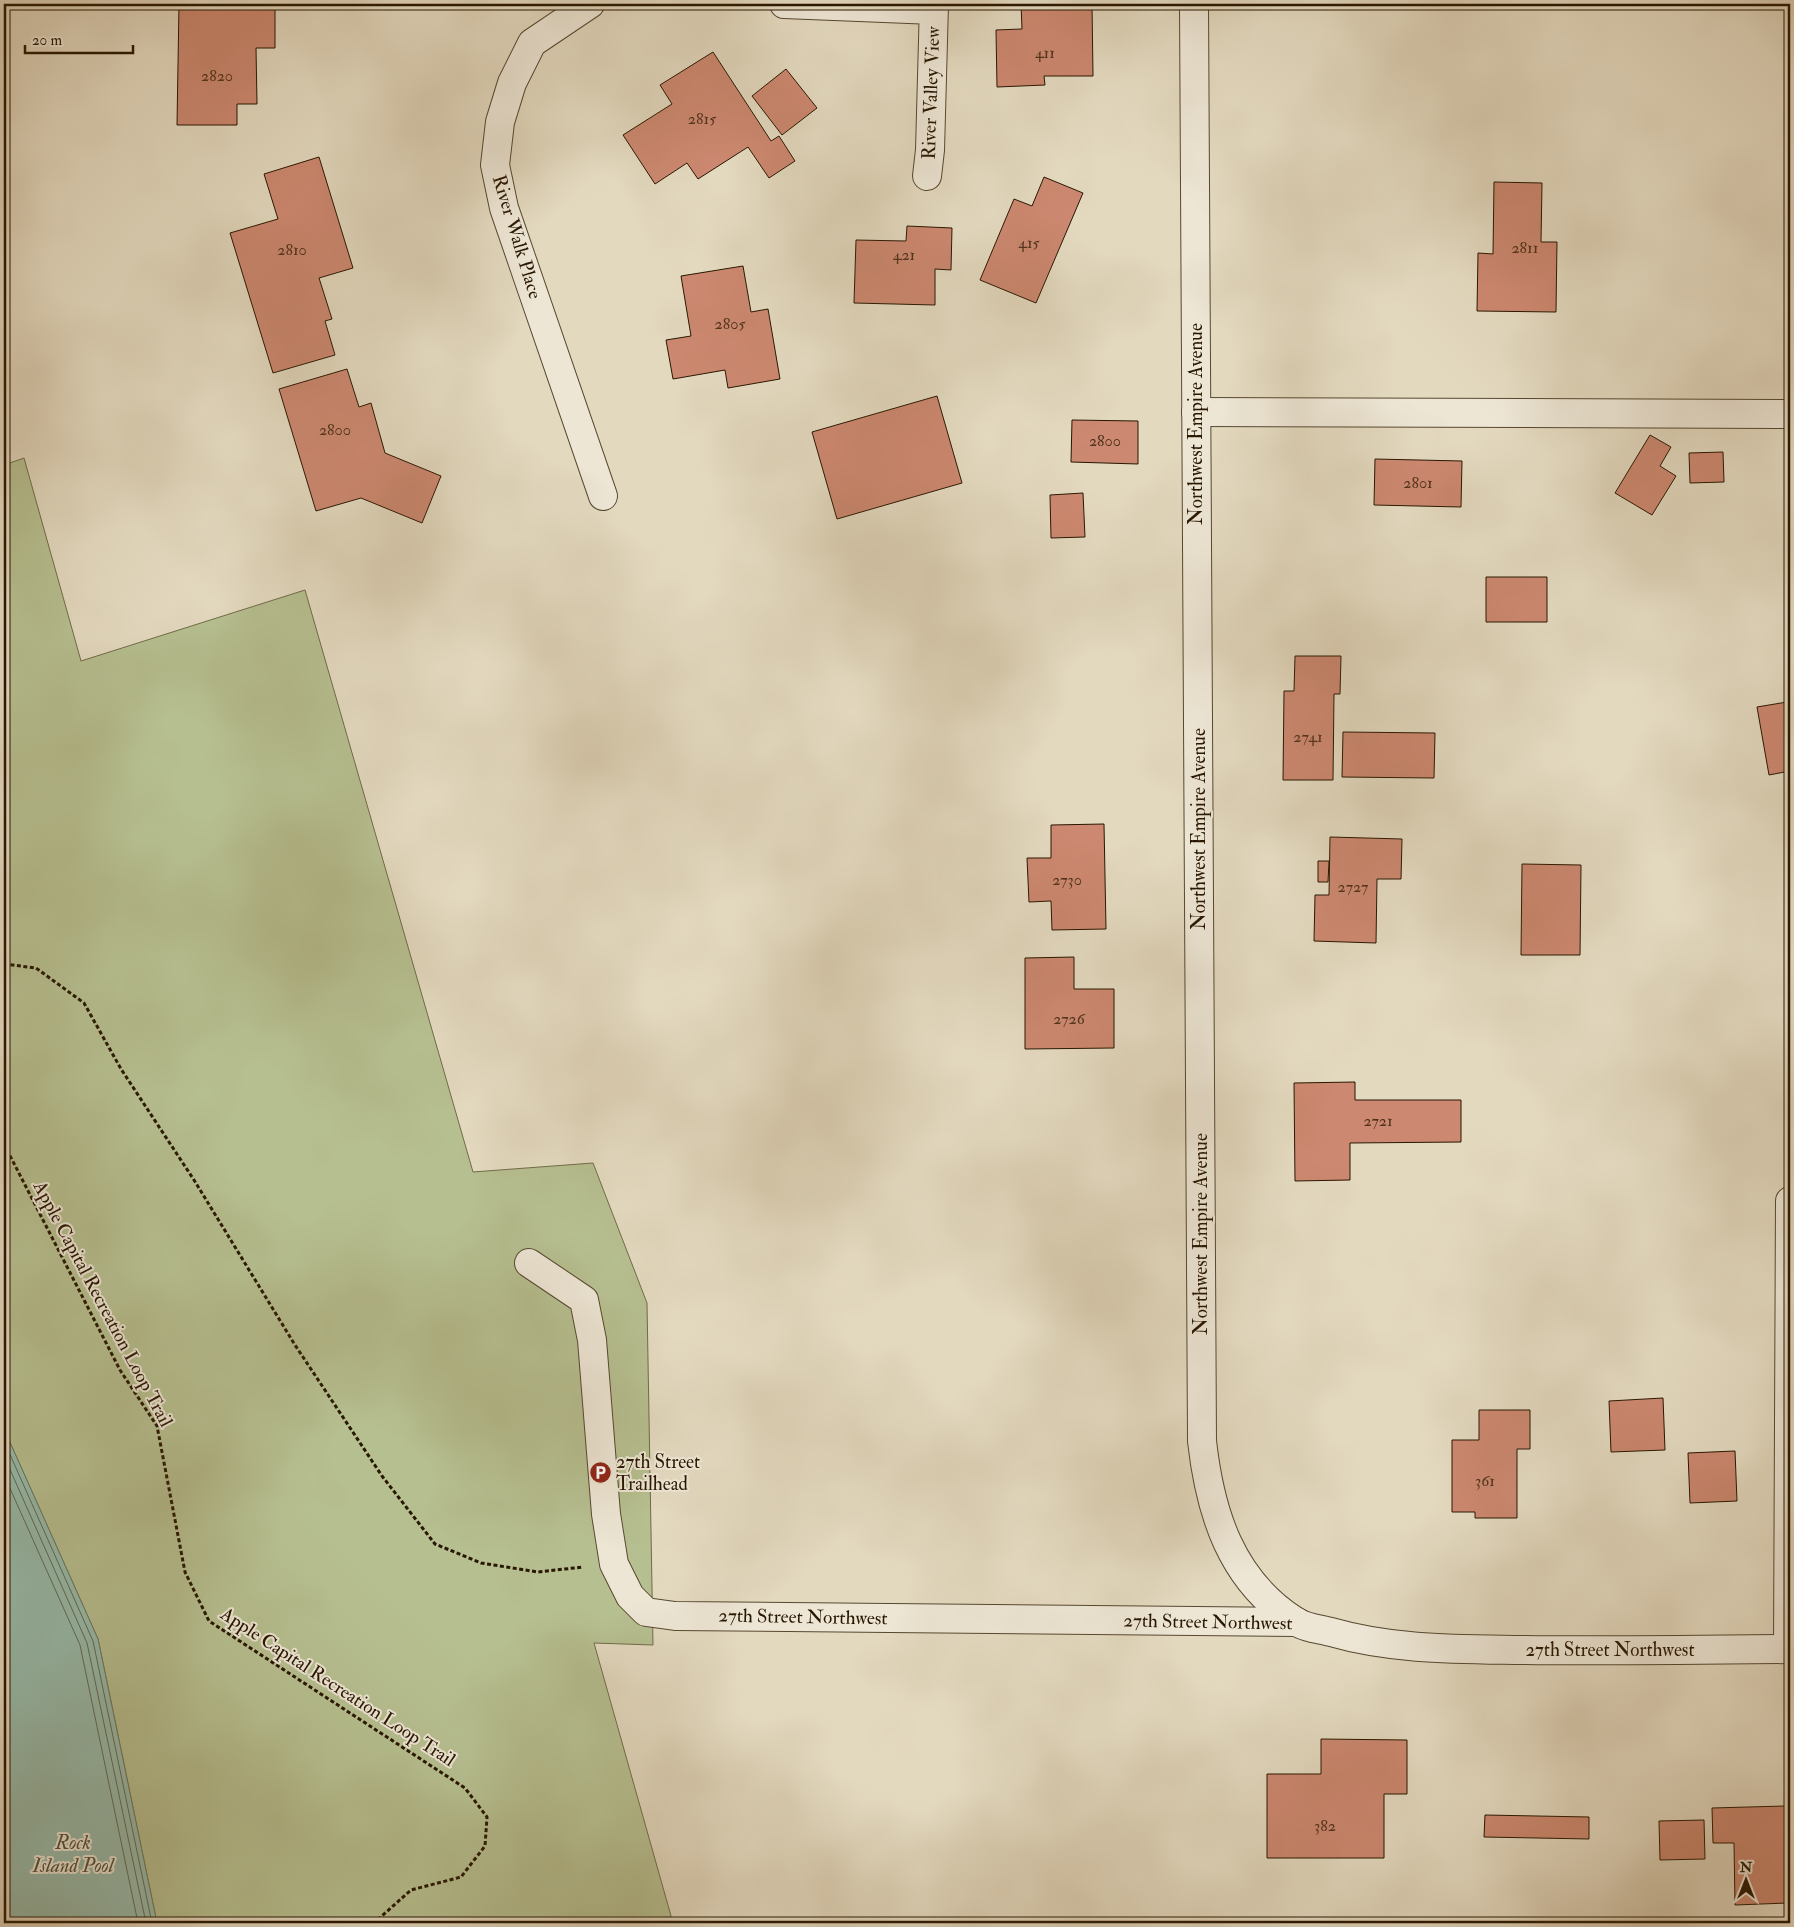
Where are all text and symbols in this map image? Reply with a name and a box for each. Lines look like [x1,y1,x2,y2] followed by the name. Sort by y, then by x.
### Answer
[25,22,132,54] scale bar
[917,26,945,160] street label: River Valley View
[32,31,62,50] text: 20 m
[1035,43,1055,63] house number: 411
[201,66,233,86] house number: 2820
[688,109,716,129] house number: 2815
[487,172,547,302] street label: River Walk Place
[1018,233,1040,253] house number: 415
[1511,238,1539,258] house number: 2811
[277,240,307,260] house number: 2810
[893,245,915,265] house number: 421
[715,314,745,334] house number: 2805
[1184,323,1209,525] street label: Northwest Empire Avenue
[319,420,351,440] house number: 2800
[1089,431,1121,451] house number: 2800
[1403,473,1433,493] house number: 2801
[1293,727,1323,747] house number: 2741
[1187,728,1212,930] street label: Northwest Empire Avenue
[1052,870,1082,890] house number: 2730
[1338,877,1369,897] house number: 2727
[1053,1009,1086,1029] house number: 2726
[1363,1111,1393,1131] house number: 2721
[1189,1133,1214,1335] street label: Northwest Empire Avenue
[26,1176,178,1432] street label: Apple Capital Recreation Loop Trail
[616,1450,700,1496] place label: 27th Street Trailhead
[588,1461,612,1485] parking icon: 27th Street Trailhead
[1475,1471,1495,1491] house number: 361
[215,1601,460,1773] street label: Apple Capital Recreation Loop Trail
[718,1604,888,1630] street label: 27th Street Northwest
[1123,1609,1293,1635] street label: 27th Street Northwest
[1525,1638,1695,1662] street label: 27th Street Northwest
[1314,1816,1336,1836] house number: 382
[32,1830,116,1878] water label: Rock Island Pool
[1722,1854,1772,1904] north arrow
[1739,1859,1753,1876] text: N

